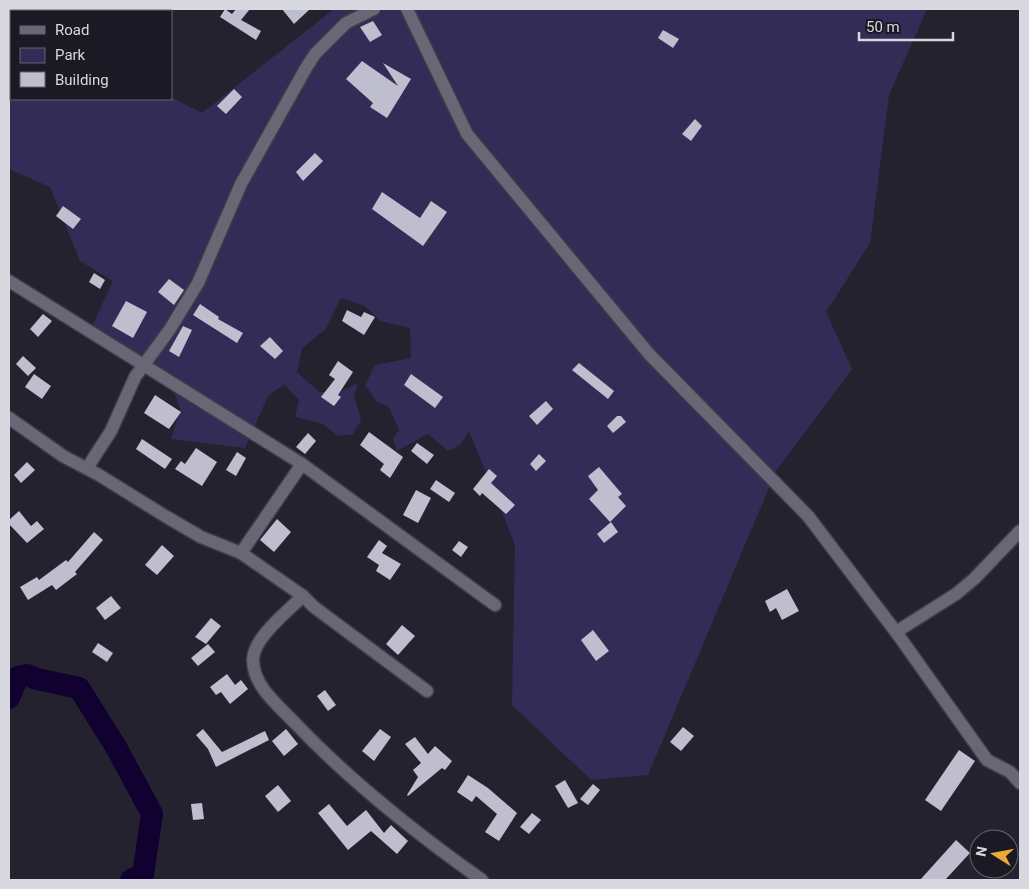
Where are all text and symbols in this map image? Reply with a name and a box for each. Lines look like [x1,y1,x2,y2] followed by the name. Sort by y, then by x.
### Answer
[10,10,172,100] legend
[859,10,953,42] scale bar
[866,18,900,36] text: 50 m
[55,21,89,39] text: Road
[55,46,86,64] text: Park
[55,71,109,89] text: Building
[969,829,1019,879] north arrow
[972,845,990,858] text: N

